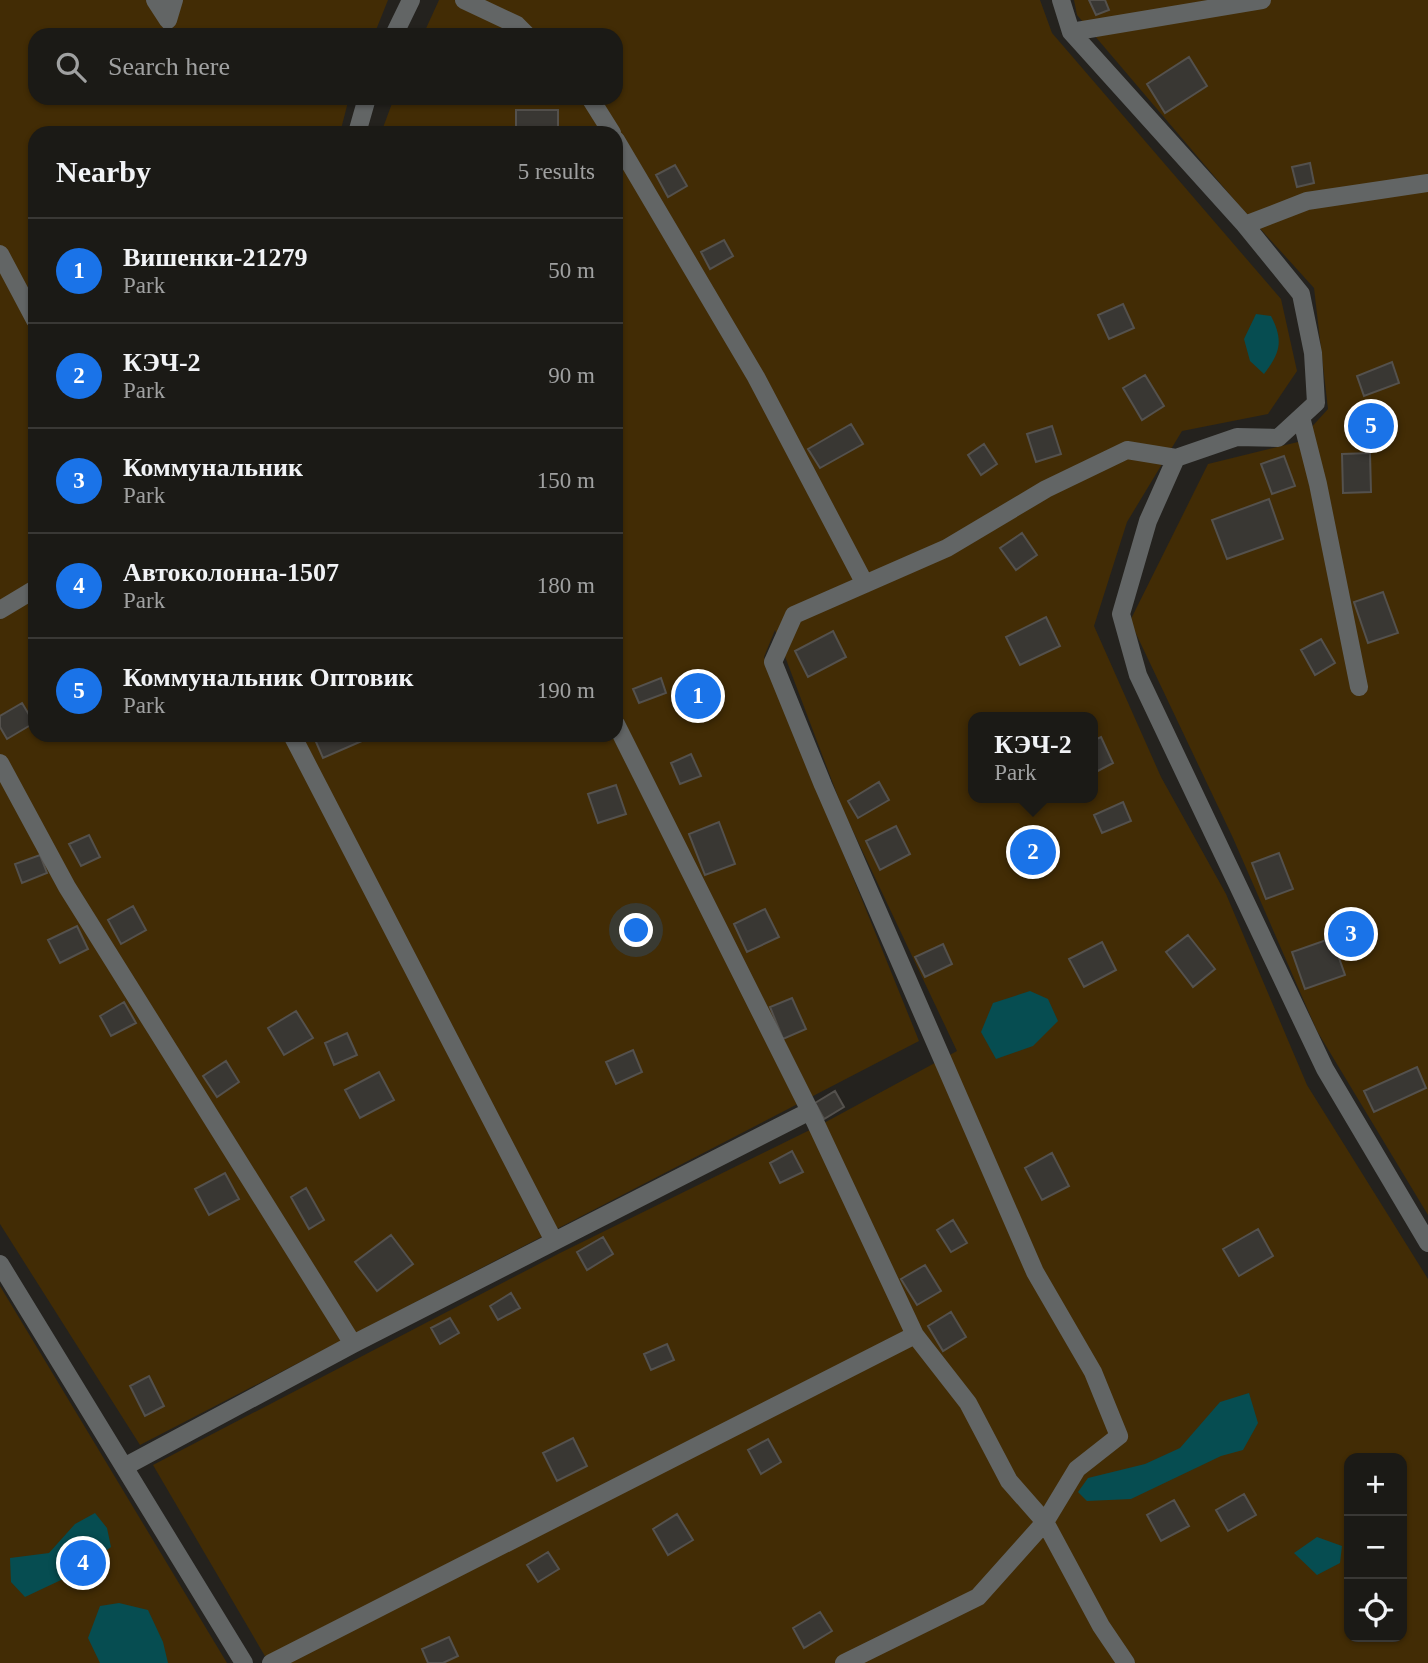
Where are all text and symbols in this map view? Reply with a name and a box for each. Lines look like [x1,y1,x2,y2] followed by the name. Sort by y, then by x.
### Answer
[28,28,623,105] search box
[52,48,90,86] icon: search
[108,52,230,81] text: Search here
[56,155,151,188] text: Nearby
[518,159,595,184] text: 5 results
[123,243,307,272] text: Вишенки-21279
[73,258,85,283] text: 1
[548,258,595,283] text: 50 m
[123,273,165,298] text: Park
[123,348,201,377] text: КЭЧ-2
[73,363,85,388] text: 2
[548,363,595,388] text: 90 m
[123,378,165,403] text: Park
[1348,400,1394,452] pin: 5
[123,453,303,482] text: Коммунальник
[73,468,85,493] text: 3
[537,468,595,493] text: 150 m
[123,483,165,508] text: Park
[123,558,339,587] text: Автоколонна-1507
[73,573,85,598] text: 4
[537,573,595,598] text: 180 m
[123,588,165,613] text: Park
[123,663,413,692] text: Коммунальник Оптовик
[675,670,721,722] pin: 1
[73,678,85,703] text: 5
[537,678,595,703] text: 190 m
[123,693,165,718] text: Park
[968,712,1098,803] popup
[994,730,1072,759] text: КЭЧ-2
[994,760,1036,785] text: Park
[1010,826,1056,878] pin: 2
[1328,908,1374,960] pin: 3
[619,913,653,947] your location
[1344,1453,1407,1642] map controls
[1344,1453,1407,1516] button: +
[1344,1516,1407,1579] button: −
[60,1537,106,1589] pin: 4
[1344,1579,1407,1642] button: locate

